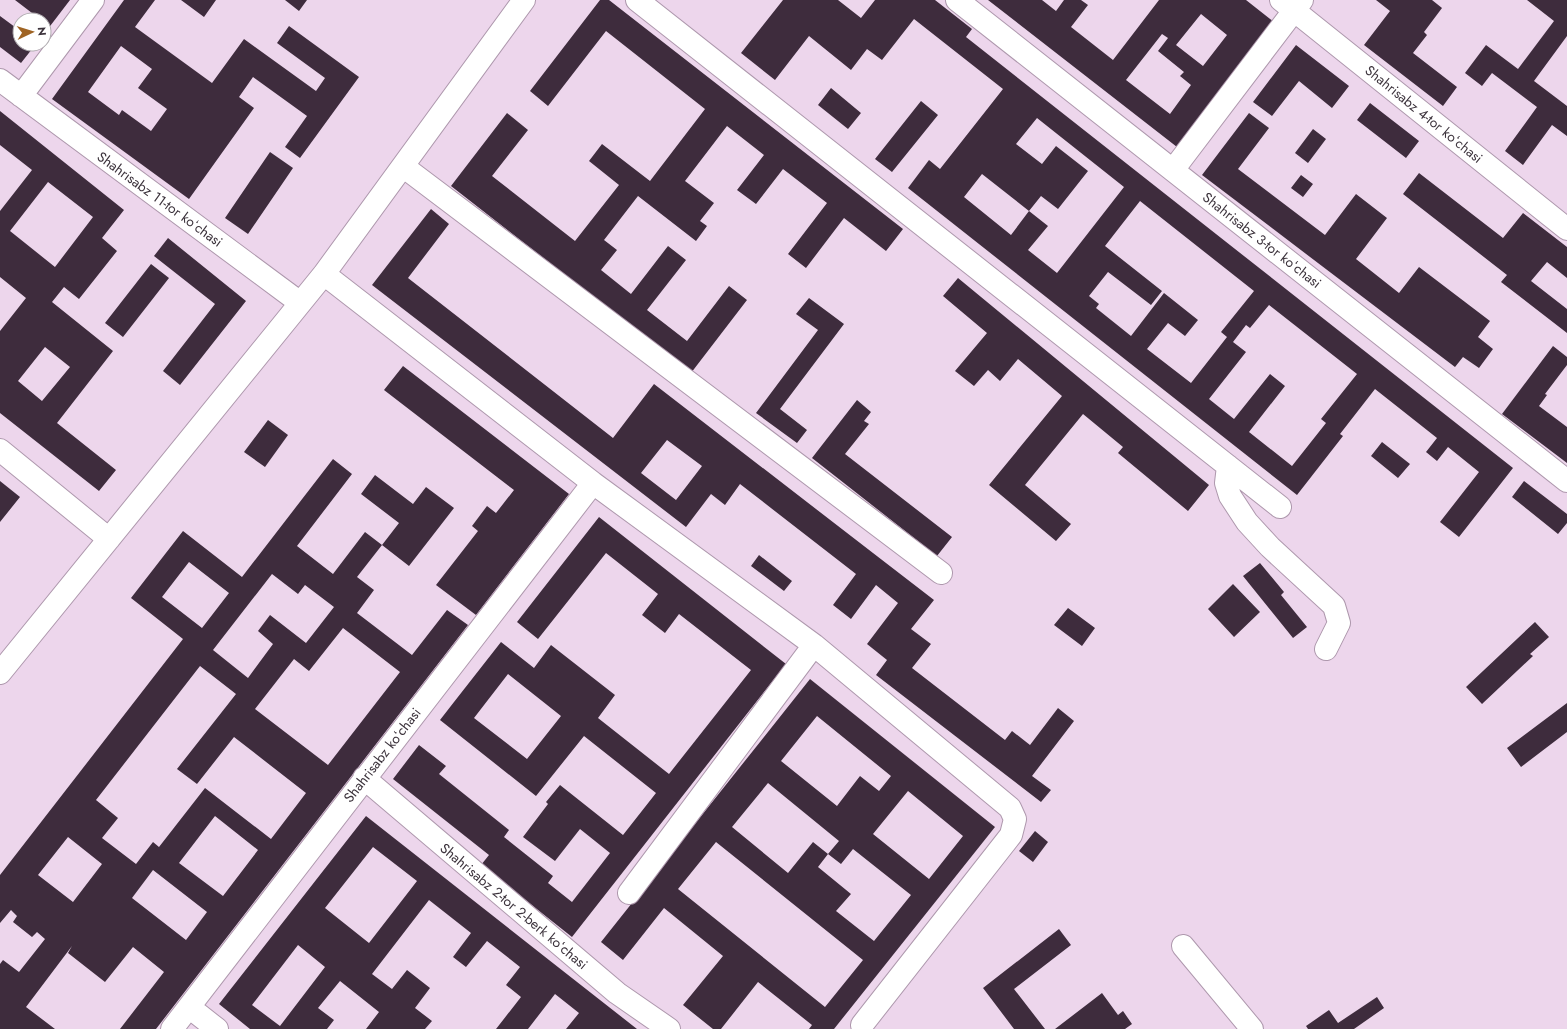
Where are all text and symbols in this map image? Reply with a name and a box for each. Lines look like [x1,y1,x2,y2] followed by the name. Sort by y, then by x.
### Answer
[12,12,52,52] north arrow
[34,26,50,36] text: N
[1361,60,1487,168] street label: Shahrisabz 4-tor koʻchasi
[93,147,227,251] street label: Shahrisabz 11-tor koʻchasi
[1198,187,1326,293] street label: Shahrisabz 3-tor koʻchasi
[339,703,425,807] street label: Shahrisabz koʻchasi
[436,838,592,974] street label: Shahrisabz 2-tor 2-berk koʻchasi

